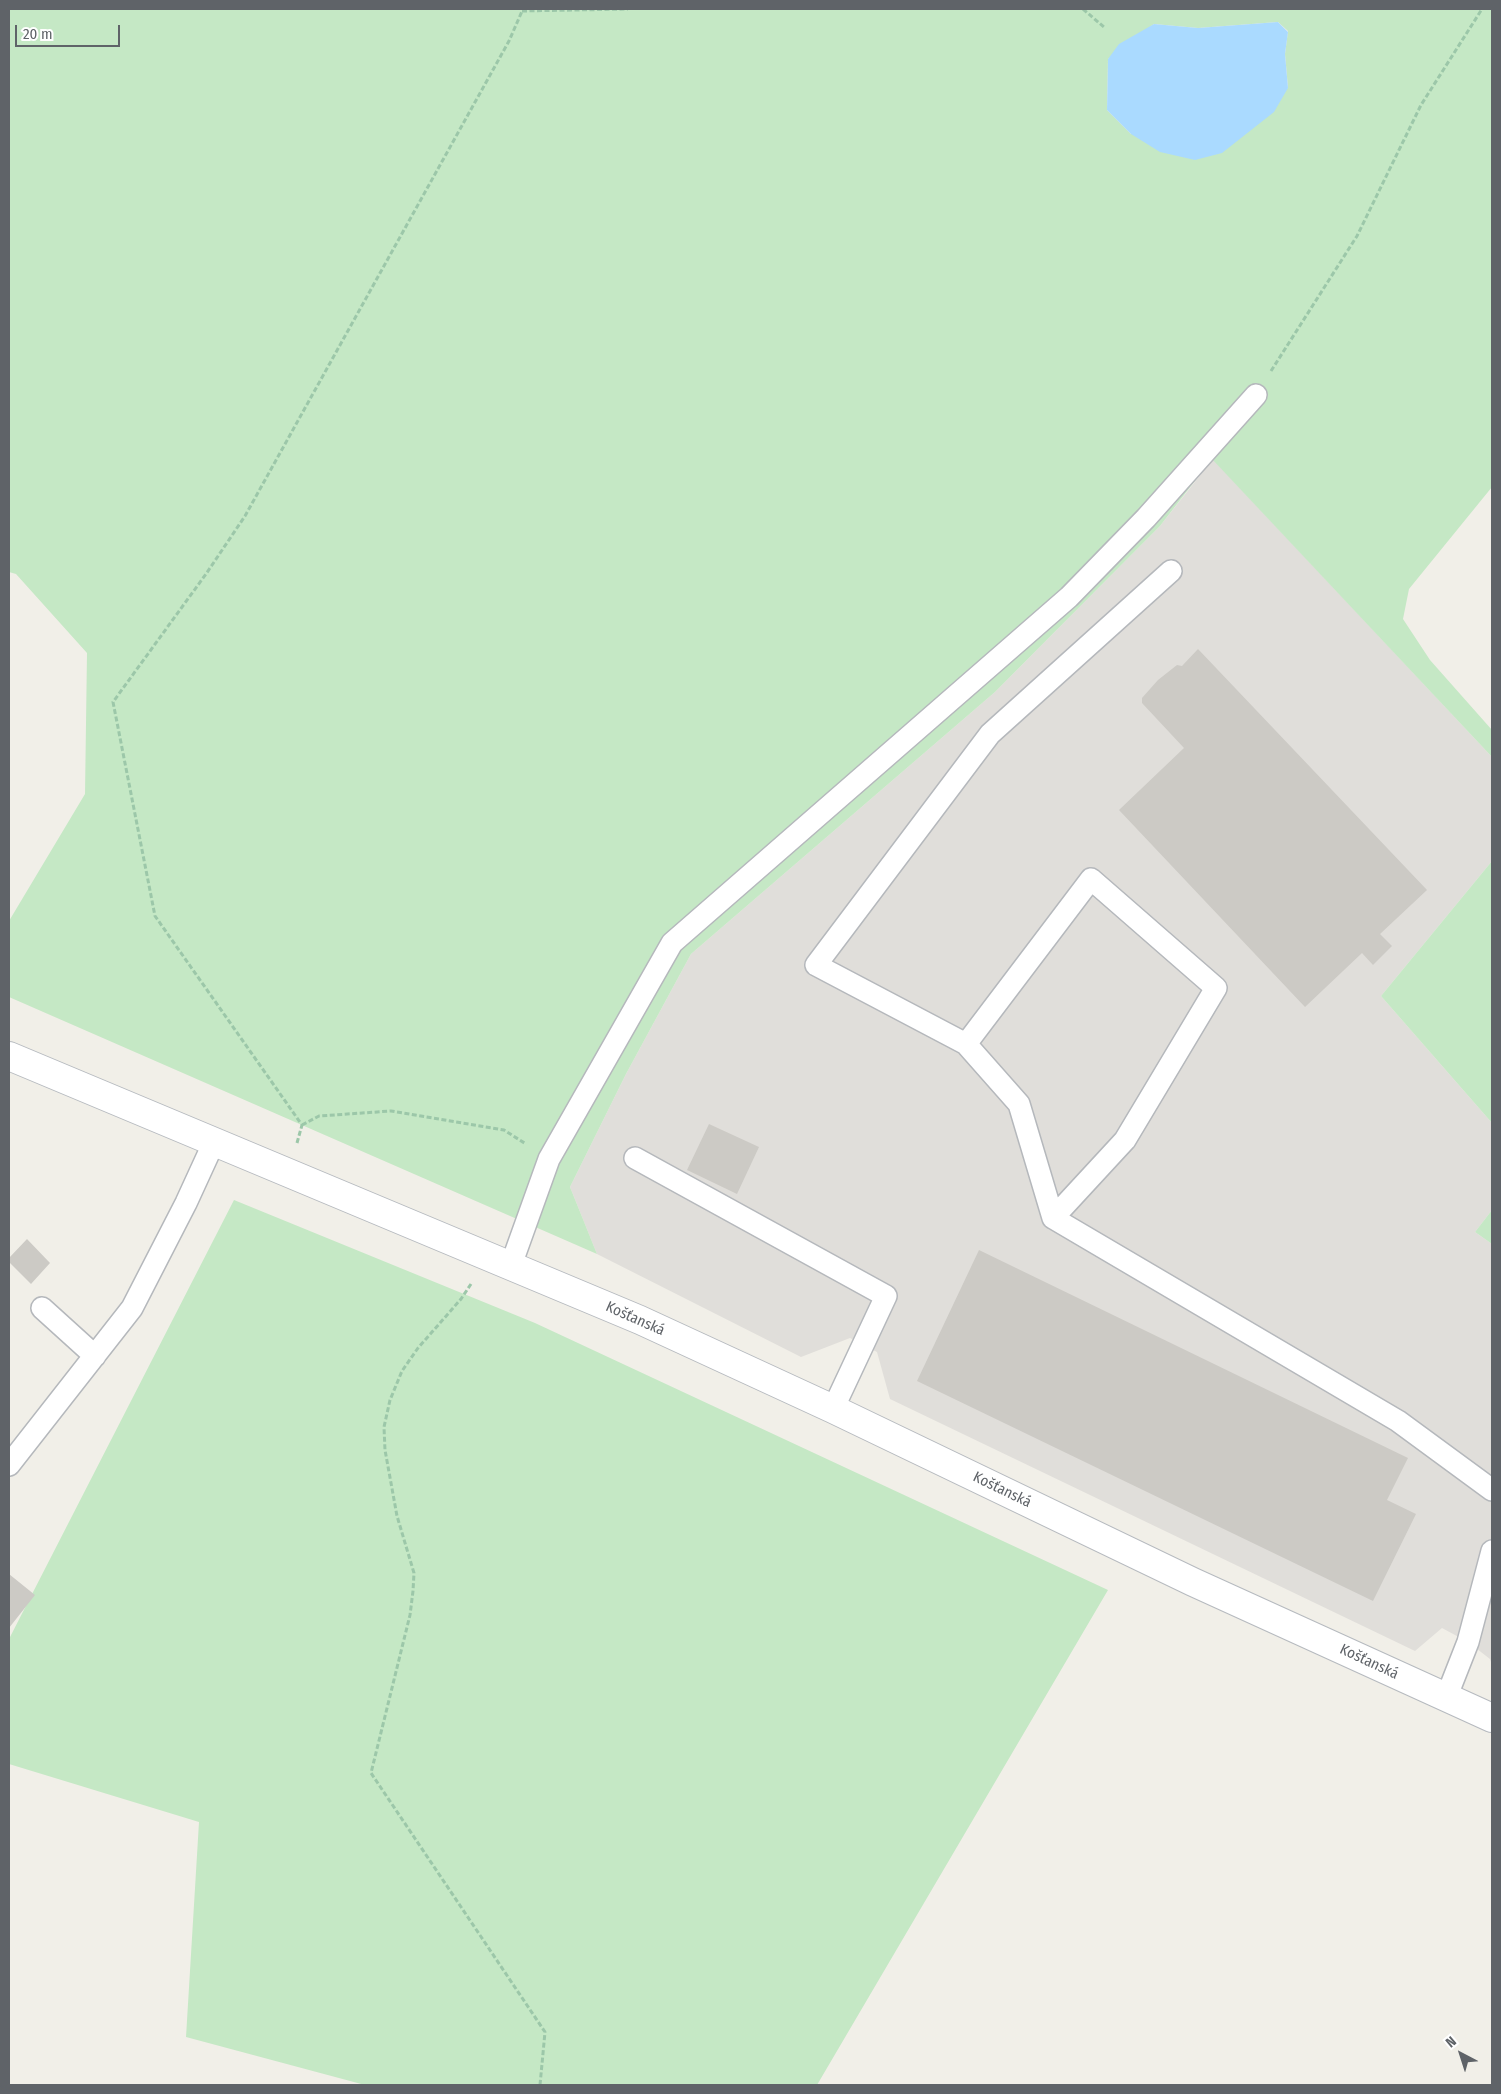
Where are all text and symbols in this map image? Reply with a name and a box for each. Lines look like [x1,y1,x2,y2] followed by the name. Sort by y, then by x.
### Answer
[18,15,122,47] scale bar
[23,25,53,43] text: 20 m
[603,1298,667,1340] street label: Košťanská
[970,1468,1034,1512] street label: Košťanská
[1337,1641,1401,1683] street label: Košťanská
[1436,2029,1486,2079] north arrow
[1442,2033,1460,2051] text: N

